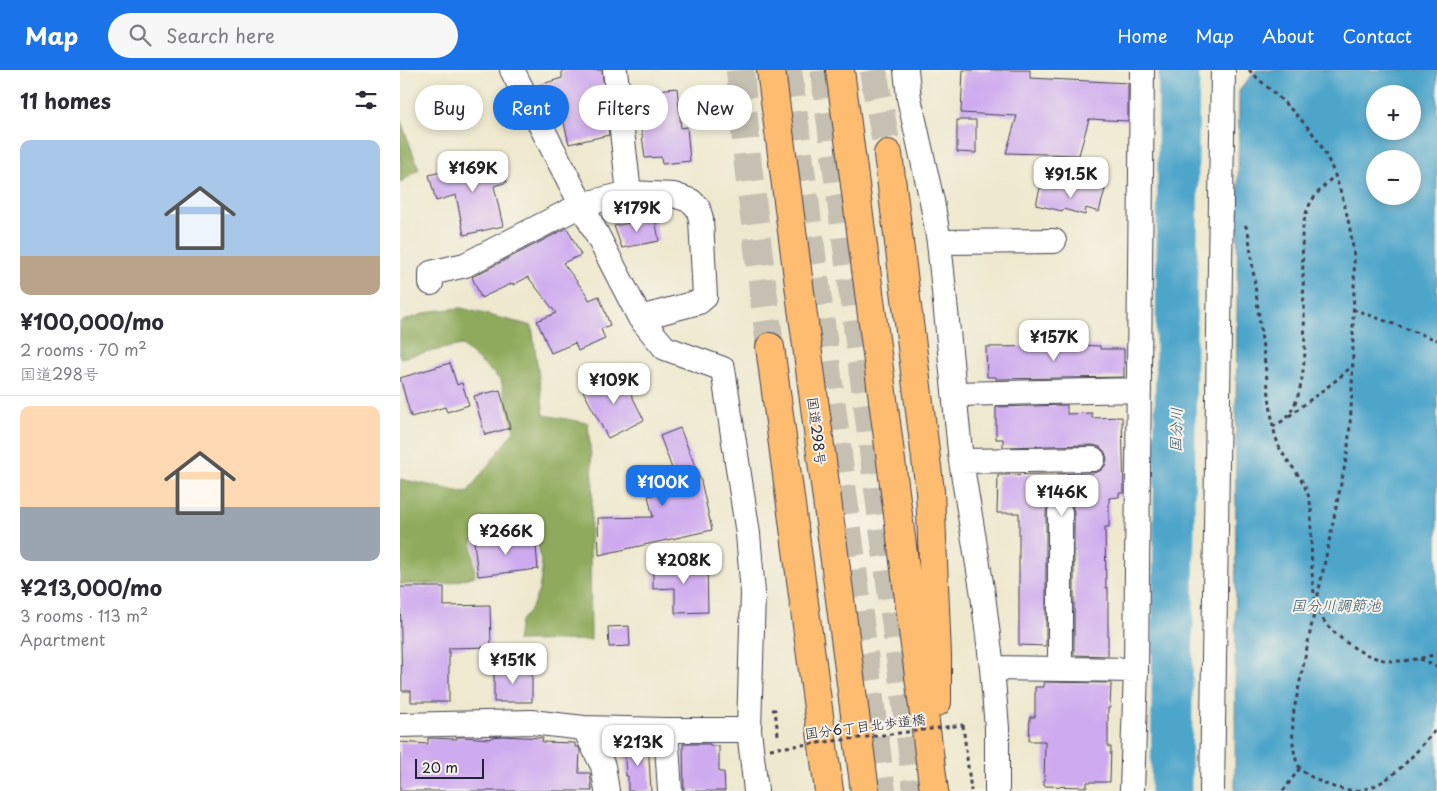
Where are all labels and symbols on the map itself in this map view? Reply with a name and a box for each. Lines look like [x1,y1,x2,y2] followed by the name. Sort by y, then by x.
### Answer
[438,150,508,193] pin: ¥169K
[1030,156,1112,199] pin: ¥91.5K
[602,190,672,233] pin: ¥179K
[1019,320,1089,362] pin: ¥157K
[579,362,649,405] pin: ¥109K
[802,395,832,467] street label: 国道298号
[1163,407,1187,453] water label: 国分川
[628,464,698,507] pin: ¥100K
[1027,474,1097,517] pin: ¥146K
[471,514,541,556] pin: ¥266K
[649,542,719,585] pin: ¥208K
[1291,593,1382,616] water label: 国分川調節池
[478,642,548,685] pin: ¥151K
[803,708,927,744] street label: 国分6丁目北歩道橋
[603,724,673,767] pin: ¥213K
[415,756,484,779] scale bar

